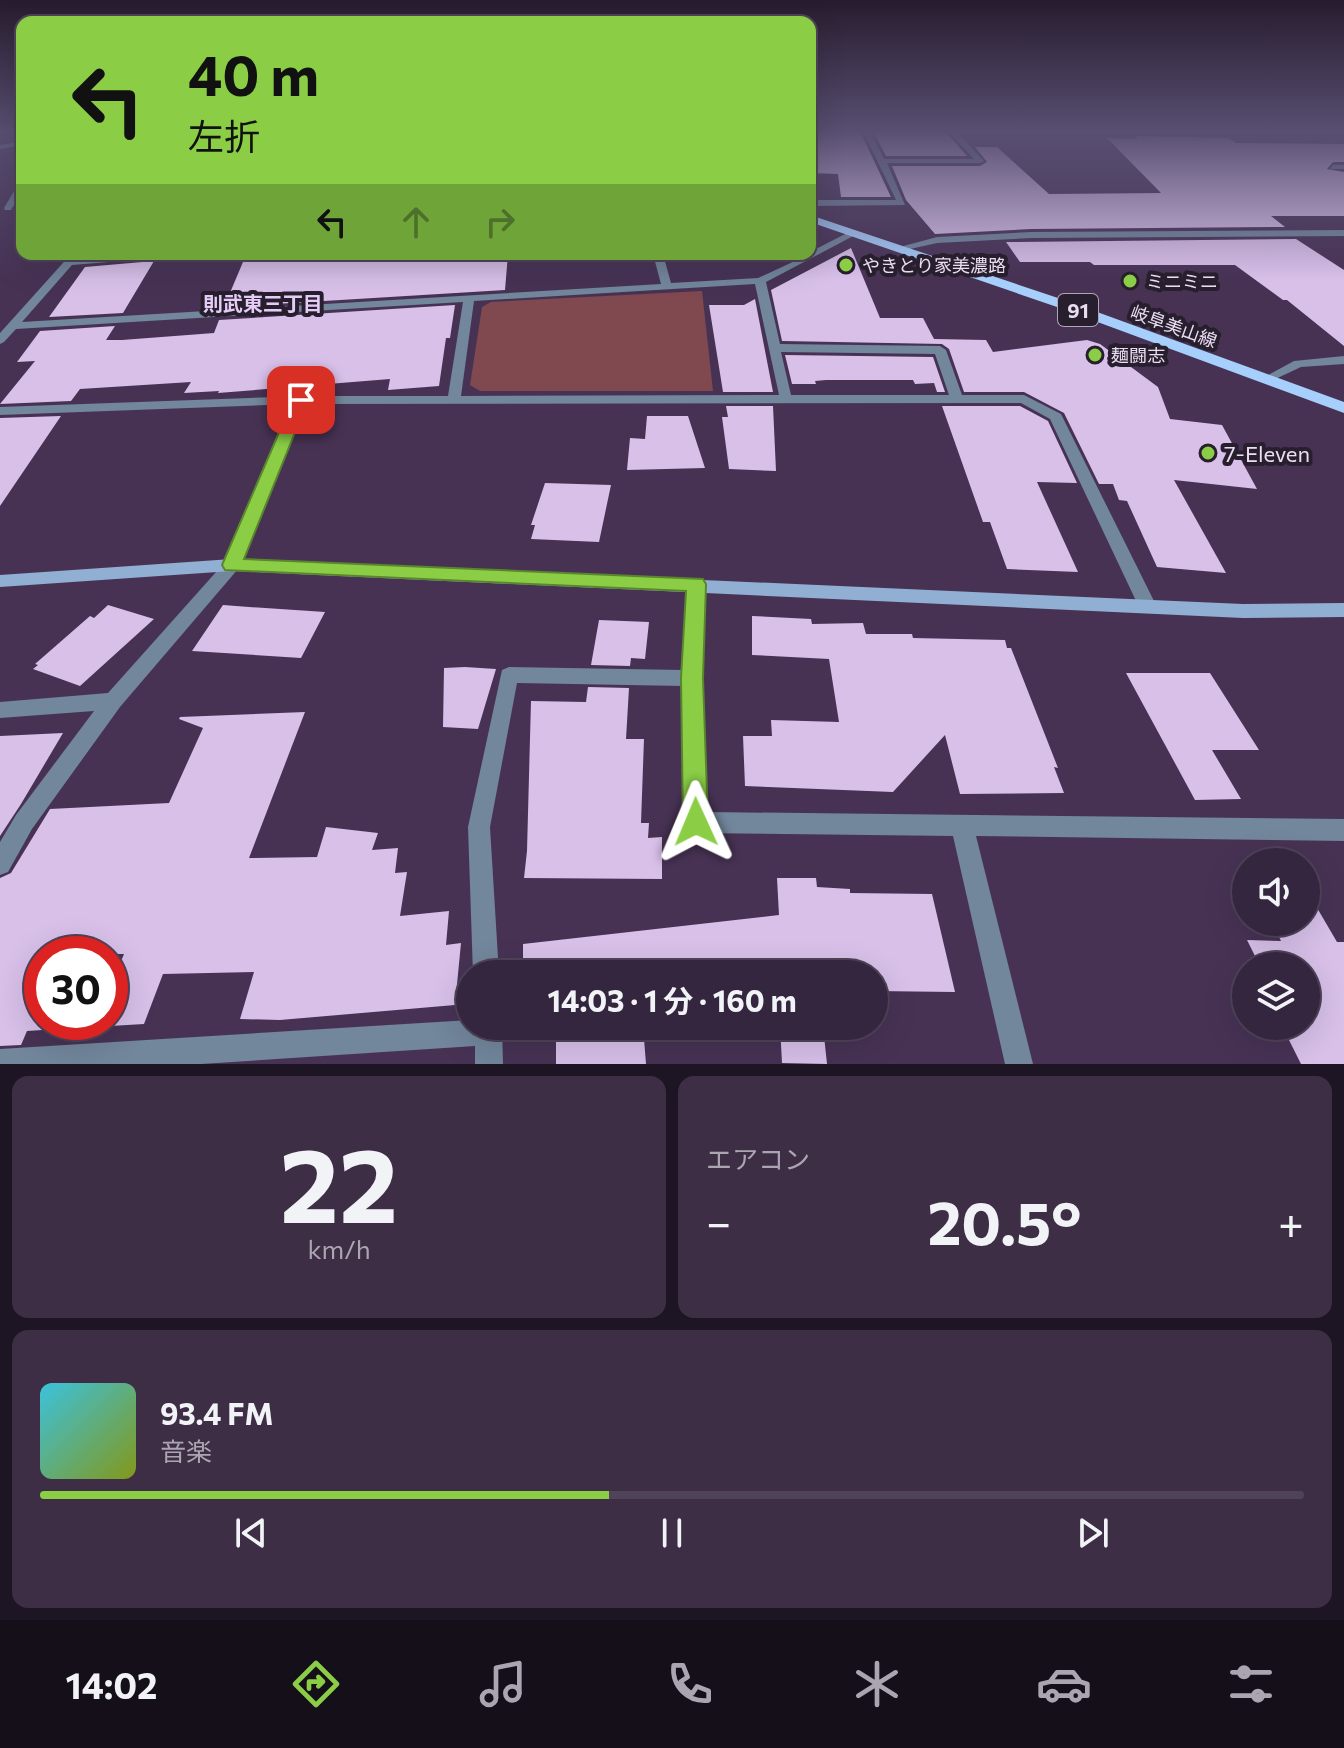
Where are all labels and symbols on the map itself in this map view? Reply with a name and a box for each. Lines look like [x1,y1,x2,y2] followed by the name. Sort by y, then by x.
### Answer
[862,254,1006,276] place label: やきとり家美濃路
[837,256,855,274] marker: やきとり家美濃路
[1146,270,1218,292] place label: ミニミニ
[1121,272,1139,290] marker: ミニミニ
[203,291,323,315] district label: 則武東三丁目
[1058,294,1098,326] road number: 91
[1128,300,1220,352] street label: 岐阜美山線
[1111,344,1165,366] place label: 麺闘志
[1086,346,1104,364] marker: 麺闘志
[267,366,335,434] pin
[1224,440,1310,467] place label: 7-Eleven
[1199,444,1217,462] marker: 7-Eleven
[654,780,738,864] position arrow
[24,936,128,1040] speed limit sign: 30

